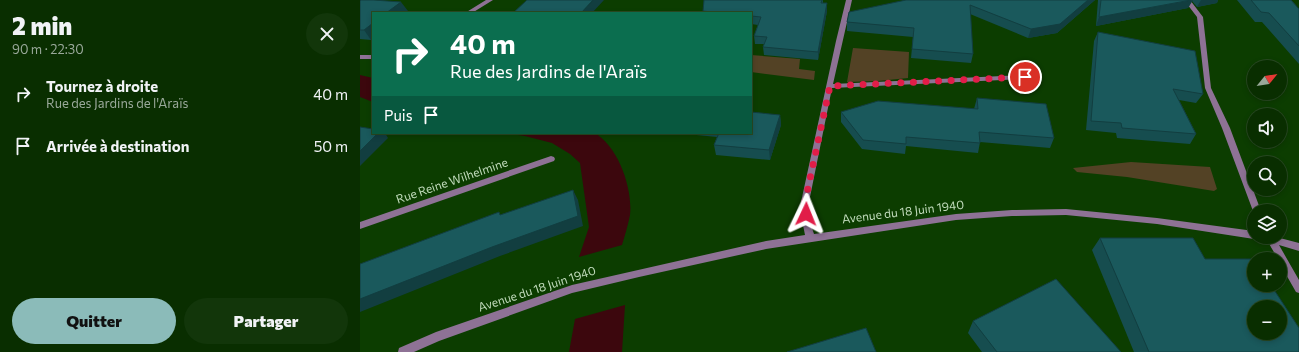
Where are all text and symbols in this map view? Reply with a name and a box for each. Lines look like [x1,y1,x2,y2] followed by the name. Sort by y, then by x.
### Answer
[12,11,72,40] text: 2 min
[306,13,348,55] button: close
[450,26,516,60] text: 40 m
[384,28,436,80] icon: right
[12,41,84,57] text: 90 m · 22:30
[450,60,647,82] text: Rue des Jardins de l'Araïs
[1008,60,1042,94] pin
[1247,60,1287,100] north arrow
[1247,60,1287,340] map controls
[1014,66,1036,88] icon: arrive
[46,77,158,95] text: Tournez à droite
[12,83,34,105] icon: right
[313,85,348,103] text: 40 m
[46,95,188,111] text: Rue des Jardins de l'Araïs
[420,104,442,126] icon: arrive
[384,106,412,124] text: Puis
[1247,108,1287,148] button: sound
[12,135,34,157] icon: arrive
[46,137,189,155] text: Arrivée à destination
[314,137,348,155] text: 50 m
[394,154,509,206] street label: Rue Reine Wilhelmine
[1247,156,1287,196] button: search
[785,193,827,235] position arrow
[841,197,965,226] street label: Avenue du 18 Juin 1940
[1247,204,1287,244] button: layers
[1247,252,1287,292] button: +
[476,262,598,315] street label: Avenue du 18 Juin 1940
[12,298,176,344] button: Quitter
[184,298,348,344] button: Partager
[1247,300,1287,340] button: −

